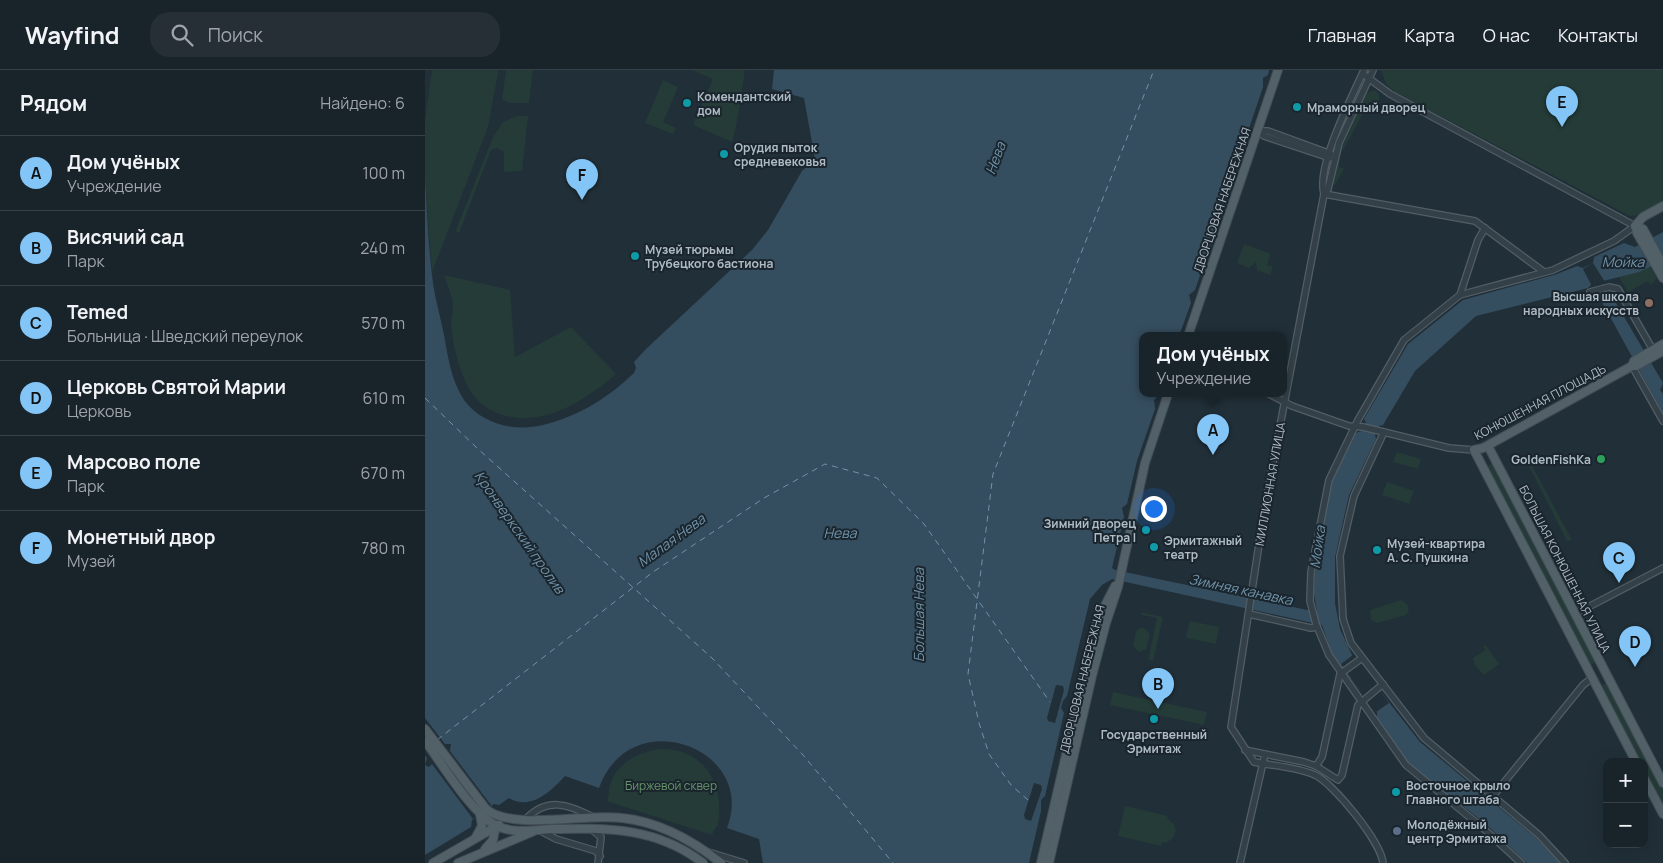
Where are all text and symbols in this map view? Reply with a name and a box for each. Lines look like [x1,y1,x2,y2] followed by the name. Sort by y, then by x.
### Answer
[150,12,500,57] search box
[25,18,120,51] text: Wayfind
[168,21,196,49] icon: search
[208,22,263,48] text: Поиск
[1308,23,1377,47] text: Главная
[1405,23,1455,47] text: Карта
[1483,23,1530,47] text: О нас
[1558,23,1638,47] text: Контакты
[1546,86,1578,127] pin: E
[697,88,791,119] place label: Комендантский дом
[20,89,87,117] text: Рядом
[320,92,405,114] text: Найдено: 6
[681,97,693,109] marker: Комендантский дом
[1307,99,1425,116] place label: Мраморный дворец
[1291,101,1303,113] marker: Мраморный дворец
[1189,125,1255,275] street label: ДВОРЦОВАЯ НАБЕРЕЖНАЯ
[980,138,1010,177] water label: Нева
[734,139,826,170] place label: Орудия пыток средневековья
[718,148,730,160] marker: Орудия пыток средневековья
[67,149,180,175] text: Дом учёных
[566,159,598,200] pin: F
[31,162,41,184] text: A
[362,162,405,184] text: 100 m
[67,175,162,197] text: Учреждение
[67,224,184,250] text: Висячий сад
[31,237,41,259] text: B
[360,237,405,259] text: 240 m
[645,241,774,272] place label: Музей тюрьмы Трубецкого бастиона
[67,250,104,272] text: Парк
[629,250,641,262] marker: Музей тюрьмы Трубецкого бастиона
[1602,252,1646,271] water label: Мойка
[1523,288,1639,319] place label: Высшая школа народных искусств
[1643,297,1655,309] marker: Высшая школа народных искусств
[67,299,128,325] text: Temed
[30,312,42,334] text: C
[361,312,405,334] text: 570 m
[67,325,303,347] text: Больница · Шведский переулок
[1139,332,1287,397] popup
[1157,341,1269,367] text: Дом учёных
[1471,360,1609,444] street label: КОНЮШЕННАЯ ПЛОЩАДЬ
[1157,367,1251,389] text: Учреждение
[67,374,286,400] text: Церковь Святой Марии
[30,387,42,409] text: D
[363,387,405,409] text: 610 m
[67,400,132,422] text: Церковь
[1197,414,1229,455] pin: A
[1251,420,1289,547] street label: МИЛЛИОННАЯ УЛИЦА
[67,449,201,475] text: Марсово поле
[1511,451,1591,468] place label: GoldenFishKa
[1595,453,1607,465] marker: GoldenFishKa
[31,462,41,484] text: E
[361,462,405,484] text: 670 m
[471,467,570,598] water label: Кронверкский пролив
[67,475,104,497] text: Парк
[1515,482,1615,656] street label: БОЛЬШАЯ КОНЮШЕННАЯ УЛИЦА
[1141,496,1167,522] your location
[633,508,710,571] water label: Малая Нева
[1044,515,1136,546] place label: Зимний дворец Петра I
[823,523,858,542] water label: Нева
[1305,523,1330,569] water label: Мойка
[67,524,215,550] text: Монетный двор
[1140,524,1152,536] marker: Зимний дворец Петра I
[1164,532,1242,563] place label: Эрмитажный театр
[1387,535,1485,566] place label: Музей-квартира А. С. Пушкина
[32,537,40,559] text: F
[361,537,405,559] text: 780 m
[1148,541,1160,553] marker: Эрмитажный театр
[1603,542,1635,583] pin: C
[1371,544,1383,556] marker: Музей-квартира А. С. Пушкина
[67,550,115,572] text: Музей
[909,567,928,662] water label: Большая Нева
[1187,569,1296,610] water label: Зимняя канавка
[1055,603,1109,755] street label: ДВОРЦОВАЯ НАБЕРЕЖНАЯ
[1619,626,1651,667] pin: D
[1142,668,1174,709] pin: B
[1148,713,1160,725] marker: Государственный Эрмитаж
[1101,726,1207,757] place label: Государственный Эрмитаж
[1603,758,1648,848] map controls
[1603,758,1648,803] button: +
[625,777,717,794] park label: Биржевой сквер
[1406,777,1510,808] place label: Восточное крыло Главного штаба
[1390,786,1402,798] marker: Восточное крыло Главного штаба
[1603,803,1648,848] button: −
[1407,816,1507,847] place label: Молодёжный центр Эрмитажа
[1391,825,1403,837] marker: Молодёжный центр Эрмитажа

